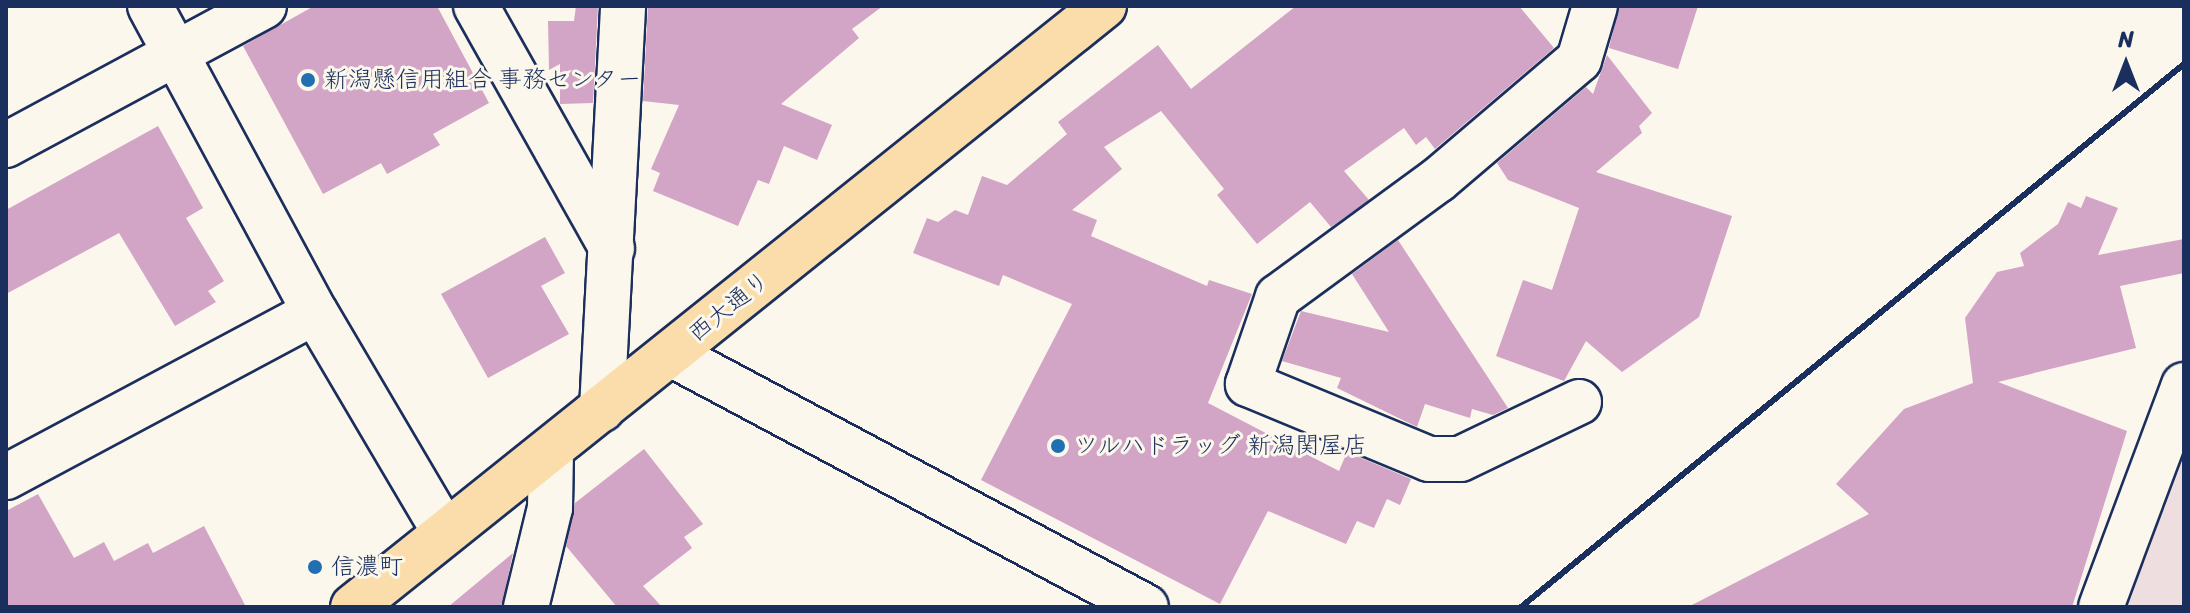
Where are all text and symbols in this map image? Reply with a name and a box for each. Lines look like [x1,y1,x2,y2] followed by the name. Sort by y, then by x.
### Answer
[2118,20,2134,59] text: N
[2086,24,2166,104] north arrow
[324,66,642,94] place label: 新潟懸信用組合 事務センター
[299,71,317,89] marker: 新潟懸信用組合 事務センター
[683,266,775,348] street label: 西大通り
[1074,432,1368,460] place label: ツルハドラッグ 新潟関屋店
[1049,437,1067,455] marker: ツルハドラッグ 新潟関屋店
[331,553,403,581] place label: 信濃町
[306,558,324,576] marker: 信濃町

